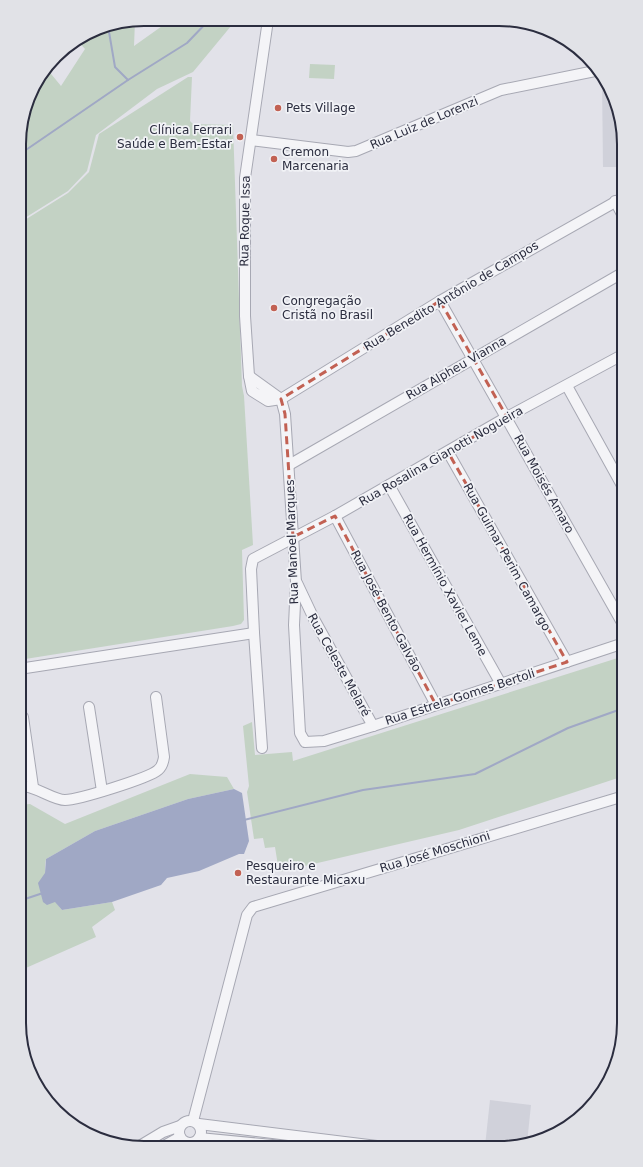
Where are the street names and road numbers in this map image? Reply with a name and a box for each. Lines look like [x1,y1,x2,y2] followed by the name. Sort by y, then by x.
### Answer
[368,94,480,152] street label: Rua Luiz de Lorenzi
[237,175,253,267] street label: Rua Roque Issa
[361,238,541,354] street label: Rua Benedito Antônio de Campos
[403,334,509,402] street label: Rua Alpheu Vianna
[357,403,525,509] street label: Rua Rosalina Gianotti Nogueira
[511,432,577,536] street label: Rua Moisés Amaro
[283,479,301,605] street label: Rua Manoel Marques
[460,481,554,633] street label: Rua Guimar Perim Camargo
[400,512,490,658] street label: Rua Hermínio Xavier Leme
[348,548,424,674] street label: Rua José Bento Galvão
[305,611,373,719] street label: Rua Celeste Melaré
[383,666,537,728] street label: Rua Estrela Gomes Bertoli
[378,829,492,875] street label: Rua José Moschioni

